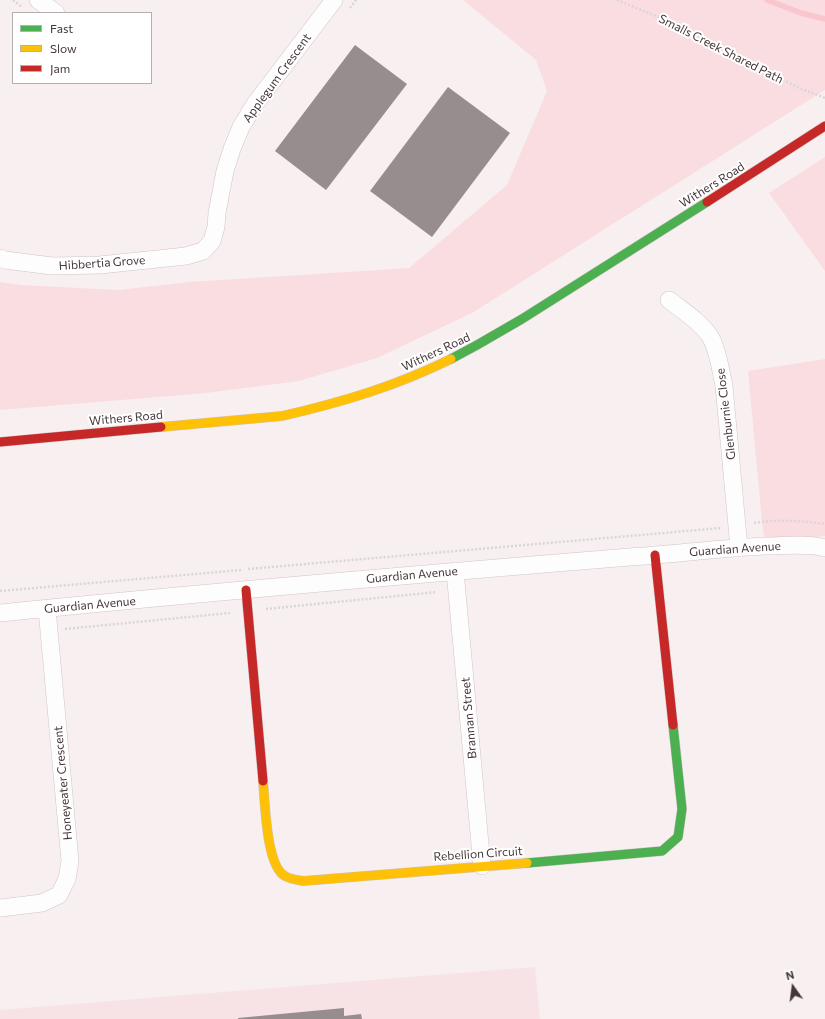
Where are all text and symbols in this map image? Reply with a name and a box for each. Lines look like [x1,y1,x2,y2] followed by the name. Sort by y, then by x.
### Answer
[656,11,786,87] street label: Smalls Creek Shared Path
[12,12,152,84] legend
[50,21,73,35] text: Fast
[240,31,314,125] street label: Applegum Crescent
[50,41,77,55] text: Slow
[50,61,70,75] text: Jam
[677,159,747,211] street label: Withers Road
[58,253,146,273] street label: Hibbertia Grove
[400,330,472,374] street label: Withers Road
[713,367,739,461] street label: Glenburnie Close
[89,408,163,428] street label: Withers Road
[689,539,781,559] street label: Guardian Avenue
[366,564,458,586] street label: Guardian Avenue
[44,594,136,616] street label: Guardian Avenue
[458,677,480,759] street label: Brannan Street
[51,725,75,841] street label: Honeyeater Crescent
[433,844,523,864] street label: Rebellion Circuit
[773,967,813,1007] north arrow
[784,968,796,982] text: N

